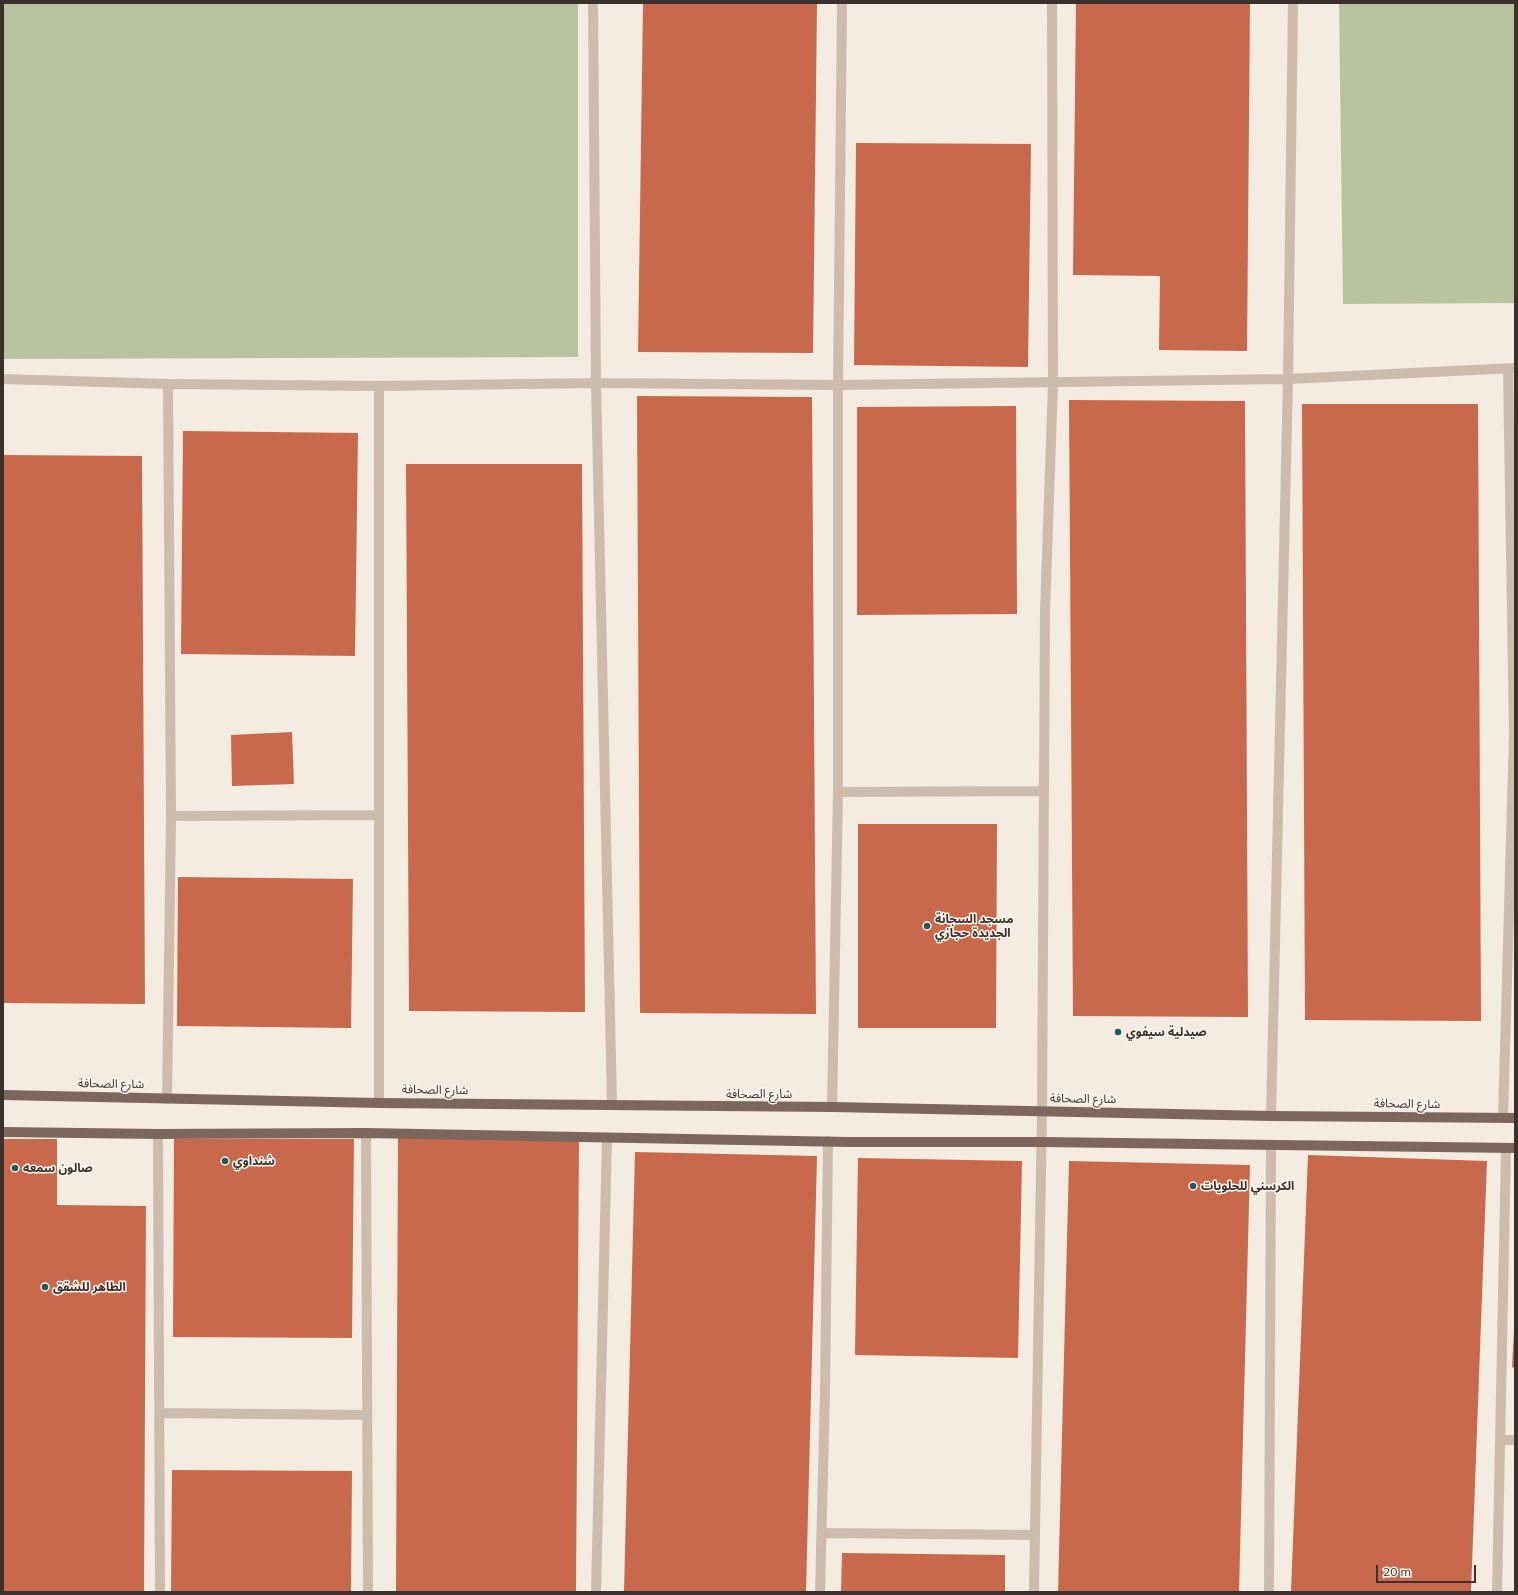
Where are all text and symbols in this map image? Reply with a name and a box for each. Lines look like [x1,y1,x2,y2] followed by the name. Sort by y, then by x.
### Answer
[935,912,1013,940] place label: مسجد السجانة الجديدة حجازي
[922,921,932,931] marker: مسجد السجانة الجديدة حجازي
[1126,1025,1207,1039] place label: صيدلية سيفوي
[1113,1027,1123,1037] marker: صيدلية سيفوي
[78,1076,144,1092] street label: شارع الصحافة
[402,1082,468,1098] street label: شارع الصحافة
[726,1087,792,1101] street label: شارع الصحافة
[1050,1091,1116,1107] street label: شارع الصحافة
[1374,1096,1440,1112] street label: شارع الصحافة
[233,1154,275,1168] place label: شنداوي
[220,1156,230,1166] marker: شنداوي
[23,1161,93,1175] place label: صالون سمعه
[10,1163,20,1173] marker: صالون سمعه
[1201,1179,1294,1193] place label: الكرسني للحلويات
[1188,1181,1198,1191] marker: الكرسني للحلويات
[53,1280,126,1294] place label: الطاهر للشقق
[40,1282,50,1292] marker: الطاهر للشقق
[1378,1557,1478,1583] scale bar
[1383,1564,1411,1579] text: 20 m

